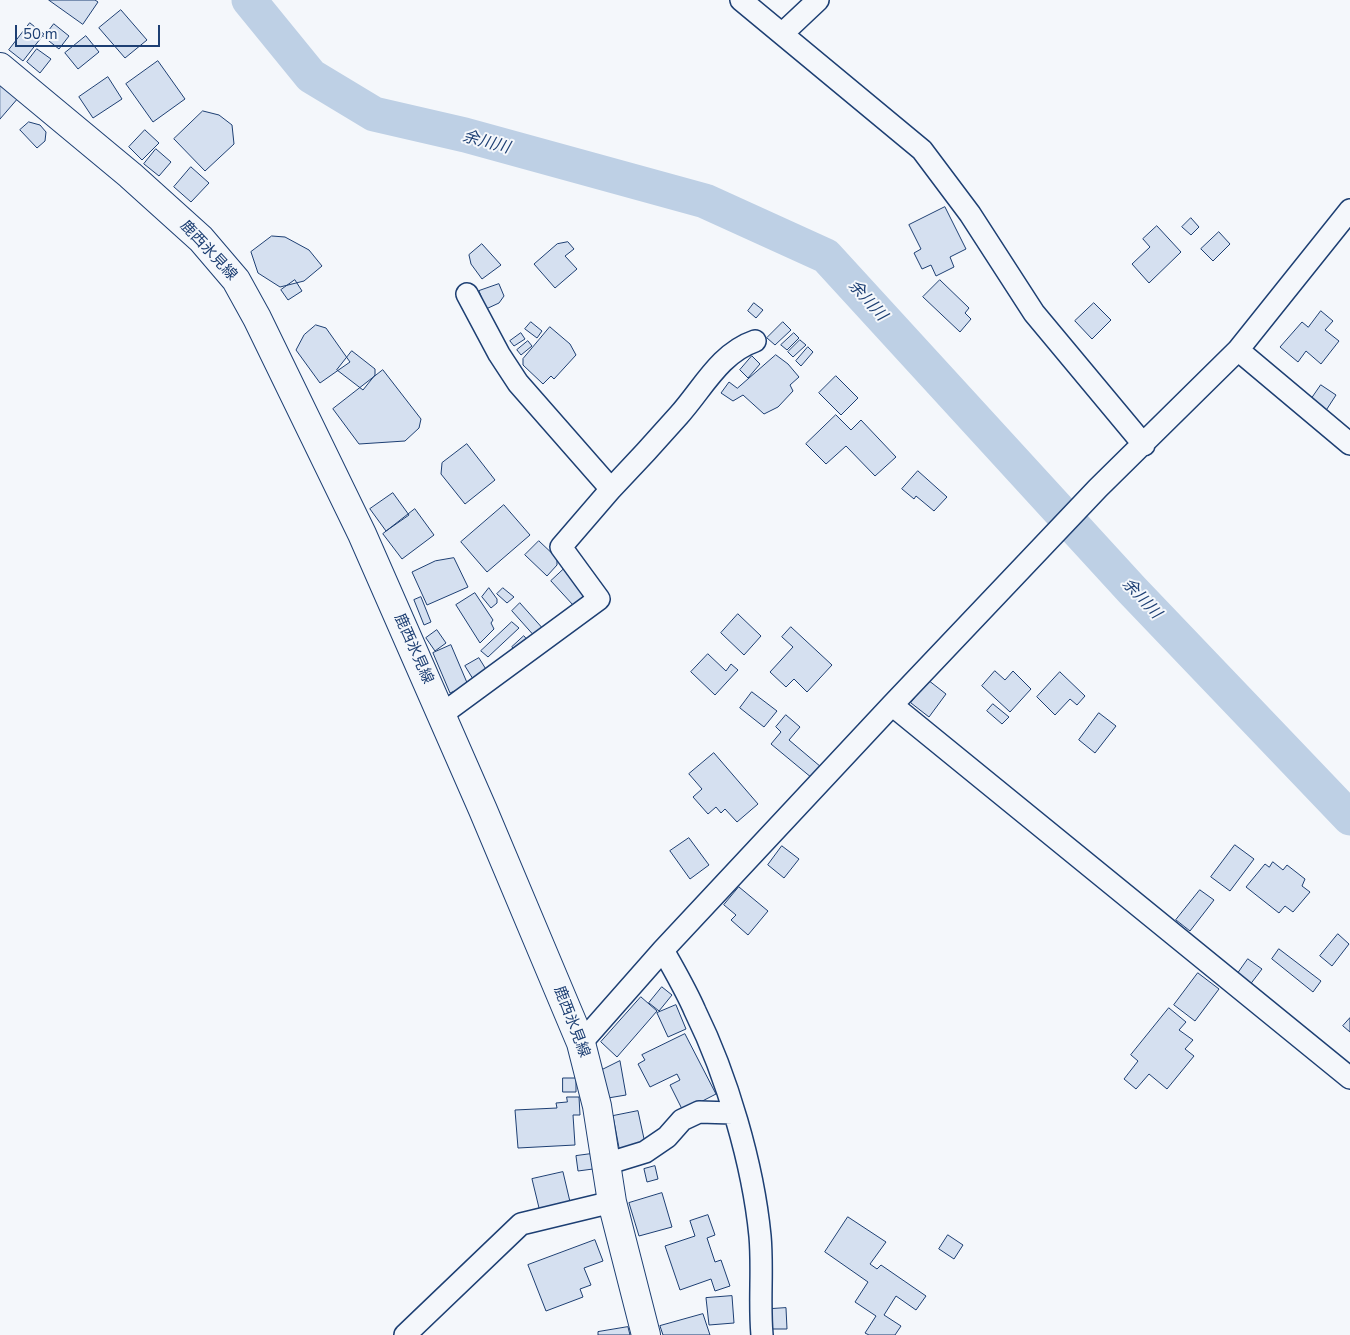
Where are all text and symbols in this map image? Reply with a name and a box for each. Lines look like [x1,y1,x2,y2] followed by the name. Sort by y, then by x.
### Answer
[18,15,162,47] scale bar
[23,24,58,44] text: 50 m
[460,128,512,158] water label: 余川川
[176,217,240,285] street label: 鹿西氷見線
[844,277,890,325] water label: 余川川
[1118,575,1164,623] water label: 余川川
[390,611,436,687] street label: 鹿西氷見線
[549,984,593,1060] street label: 鹿西氷見線

